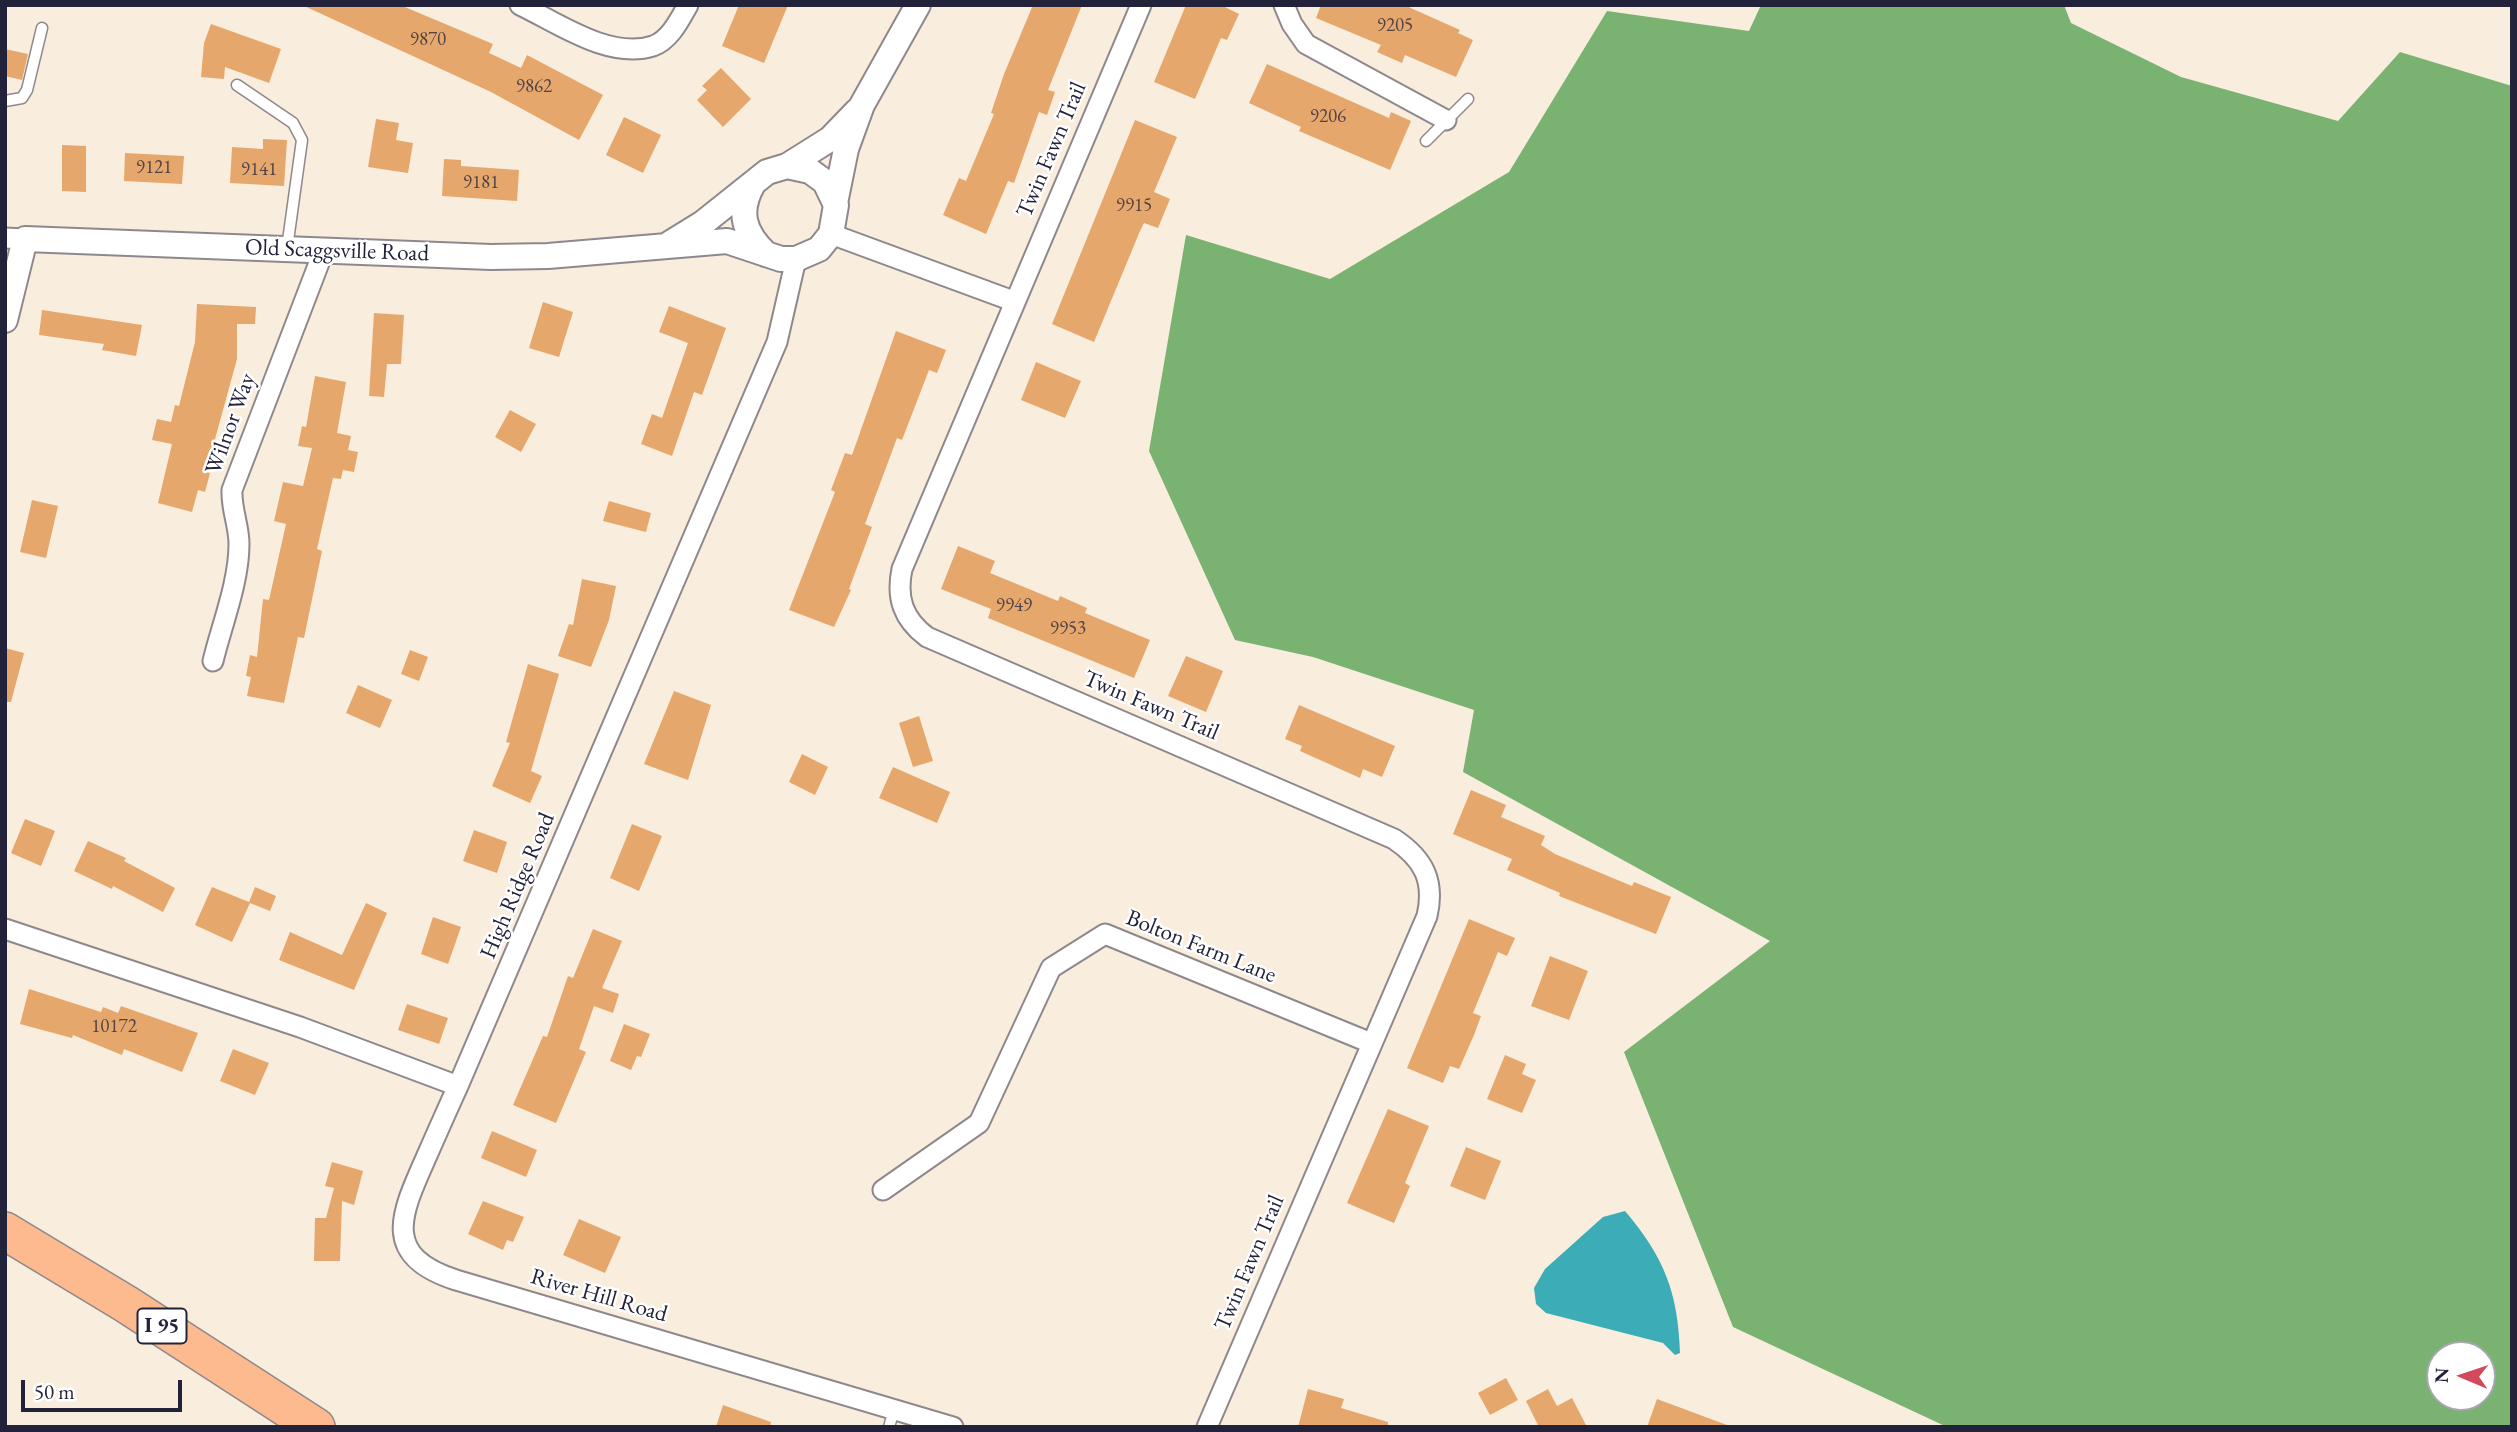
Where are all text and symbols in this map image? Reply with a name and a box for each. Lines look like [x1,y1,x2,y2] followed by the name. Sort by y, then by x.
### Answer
[1377,15,1413,37] house number: 9205
[410,29,446,51] house number: 9870
[516,76,552,98] house number: 9862
[1011,78,1093,222] street label: Twin Fawn Trail
[1310,106,1346,128] house number: 9206
[136,157,172,179] house number: 9121
[241,159,277,181] house number: 9141
[463,172,499,194] house number: 9181
[1116,195,1152,217] house number: 9915
[245,234,429,268] street label: Old Scaggsville Road
[200,370,262,478] street label: Wilnor Way
[996,595,1032,617] house number: 9949
[1050,618,1086,640] house number: 9953
[1079,665,1223,747] street label: Twin Fawn Trail
[475,809,561,963] street label: High Ridge Road
[1122,904,1280,990] street label: Bolton Farm Lane
[91,1016,137,1038] house number: 10172
[1209,1191,1291,1335] street label: Twin Fawn Trail
[528,1263,670,1329] street label: River Hill Road
[138,1308,186,1344] road number: I 95
[2426,1341,2496,1411] north arrow
[24,1366,186,1410] scale bar
[2429,1367,2454,1383] text: N
[34,1378,75,1405] text: 50 m

